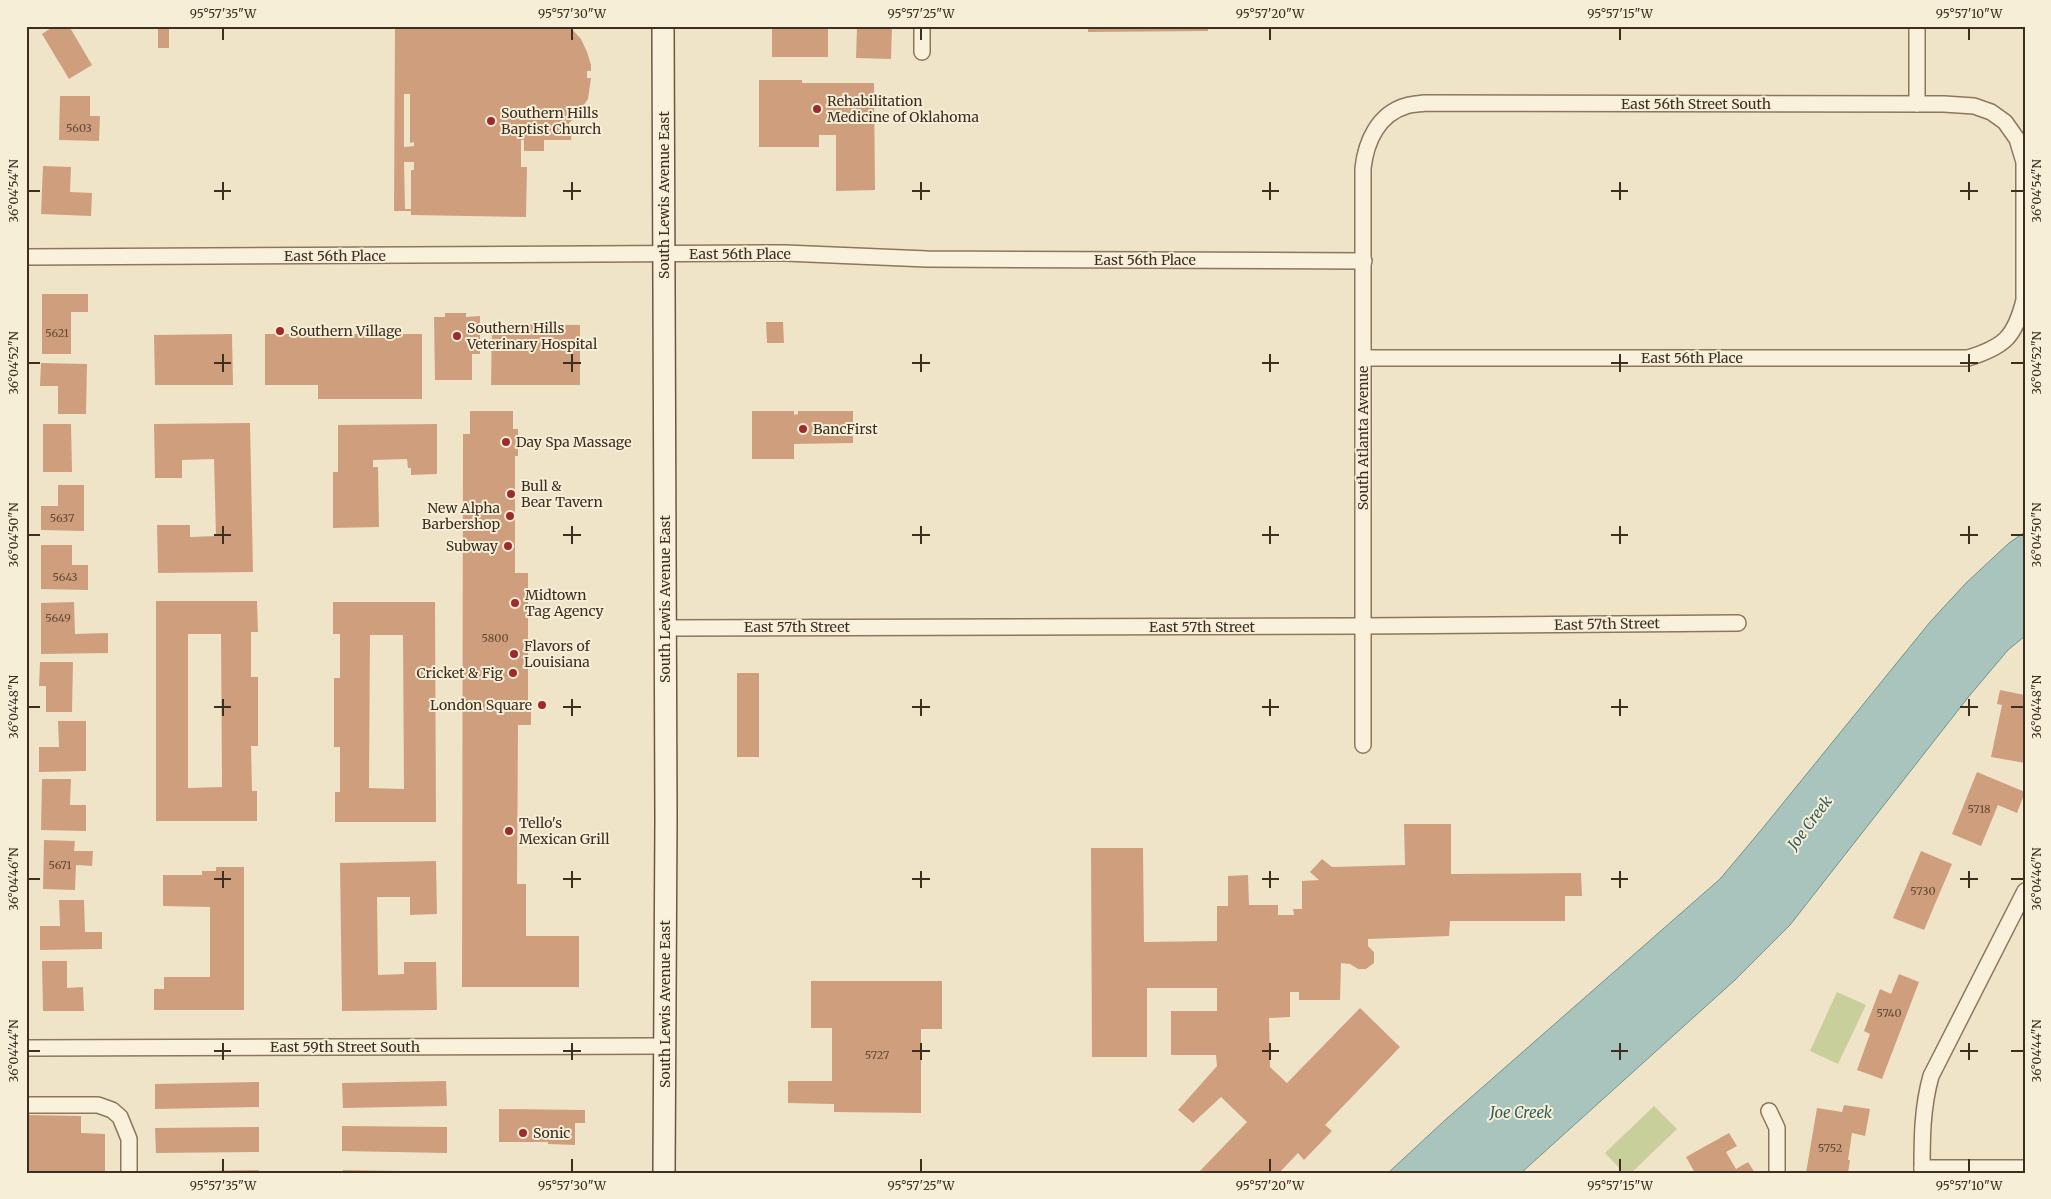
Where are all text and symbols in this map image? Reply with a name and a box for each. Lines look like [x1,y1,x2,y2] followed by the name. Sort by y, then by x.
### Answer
[190,6,257,21] text: 95°57'35"W
[538,6,607,21] text: 95°57'30"W
[887,6,956,21] text: 95°57'25"W
[1236,6,1305,21] text: 95°57'20"W
[1587,6,1654,21] text: 95°57'15"W
[1936,6,2003,21] text: 95°57'10"W
[827,92,979,126] place label: Rehabilitation Medicine of Oklahoma
[1621,95,1771,113] street label: East 56th Street South
[811,103,823,115] marker: Rehabilitation Medicine of Oklahoma
[501,104,601,138] place label: Southern Hills Baptist Church
[655,111,673,279] street label: South Lewis Avenue East
[485,115,497,127] marker: Southern Hills Baptist Church
[66,121,92,135] house number: 5603
[6,159,21,223] text: 36°04'54"N
[2029,159,2044,223] text: 36°04'54"N
[689,245,791,263] street label: East 56th Place
[284,247,386,265] street label: East 56th Place
[1094,251,1196,269] street label: East 56th Place
[466,319,598,353] place label: Southern Hills Veterinary Hospital
[290,322,402,340] place label: Southern Village
[274,325,286,337] marker: Southern Village
[45,326,69,340] house number: 5621
[6,330,21,395] text: 36°04'52"N
[451,330,463,342] marker: Southern Hills Veterinary Hospital
[2029,330,2044,395] text: 36°04'52"N
[1641,349,1743,367] street label: East 56th Place
[1354,366,1372,510] street label: South Atlanta Avenue
[813,420,878,438] place label: BancFirst
[797,423,809,435] marker: BancFirst
[516,433,632,451] place label: Day Spa Massage
[500,436,512,448] marker: Day Spa Massage
[521,477,603,511] place label: Bull & Bear Tavern
[505,488,517,500] marker: Bull & Bear Tavern
[422,499,500,533] place label: New Alpha Barbershop
[6,502,21,567] text: 36°04'50"N
[2029,502,2044,567] text: 36°04'50"N
[504,510,516,522] marker: New Alpha Barbershop
[50,511,74,525] house number: 5637
[656,515,674,683] street label: South Lewis Avenue East
[446,537,499,555] place label: Subway
[502,540,514,552] marker: Subway
[52,570,78,584] house number: 5643
[525,586,605,620] place label: Midtown Tag Agency
[509,597,521,609] marker: Midtown Tag Agency
[45,611,71,625] house number: 5649
[1554,614,1661,634] street label: East 57th Street
[744,618,850,636] street label: East 57th Street
[1149,618,1255,636] street label: East 57th Street
[482,631,509,645] house number: 5800
[524,637,591,671] place label: Flavors of Louisiana
[508,648,520,660] marker: Flavors of Louisiana
[417,664,504,682] place label: Cricket & Fig
[507,667,519,679] marker: Cricket & Fig
[6,674,21,739] text: 36°04'48"N
[2029,674,2044,739] text: 36°04'48"N
[430,696,532,714] place label: London Square
[536,699,548,711] marker: London Square
[1782,792,1836,855] water label: Joe Creek
[1967,802,1991,816] house number: 5718
[519,814,610,848] place label: Tello's Mexican Grill
[503,825,515,837] marker: Tello's Mexican Grill
[6,847,21,911] text: 36°04'46"N
[2029,847,2044,911] text: 36°04'46"N
[48,858,72,872] house number: 5671
[1910,884,1936,898] house number: 5730
[656,920,674,1088] street label: South Lewis Avenue East
[1876,1006,1902,1020] house number: 5740
[6,1019,21,1083] text: 36°04'44"N
[2029,1019,2044,1083] text: 36°04'44"N
[270,1038,420,1056] street label: East 59th Street South
[865,1048,889,1062] house number: 5727
[1488,1103,1553,1122] water label: Joe Creek
[533,1124,570,1142] place label: Sonic
[517,1127,529,1139] marker: Sonic
[1818,1141,1842,1155] house number: 5752
[190,1178,257,1193] text: 95°57'35"W
[538,1178,607,1193] text: 95°57'30"W
[887,1178,956,1193] text: 95°57'25"W
[1236,1178,1305,1193] text: 95°57'20"W
[1587,1178,1654,1193] text: 95°57'15"W
[1936,1178,2003,1193] text: 95°57'10"W

